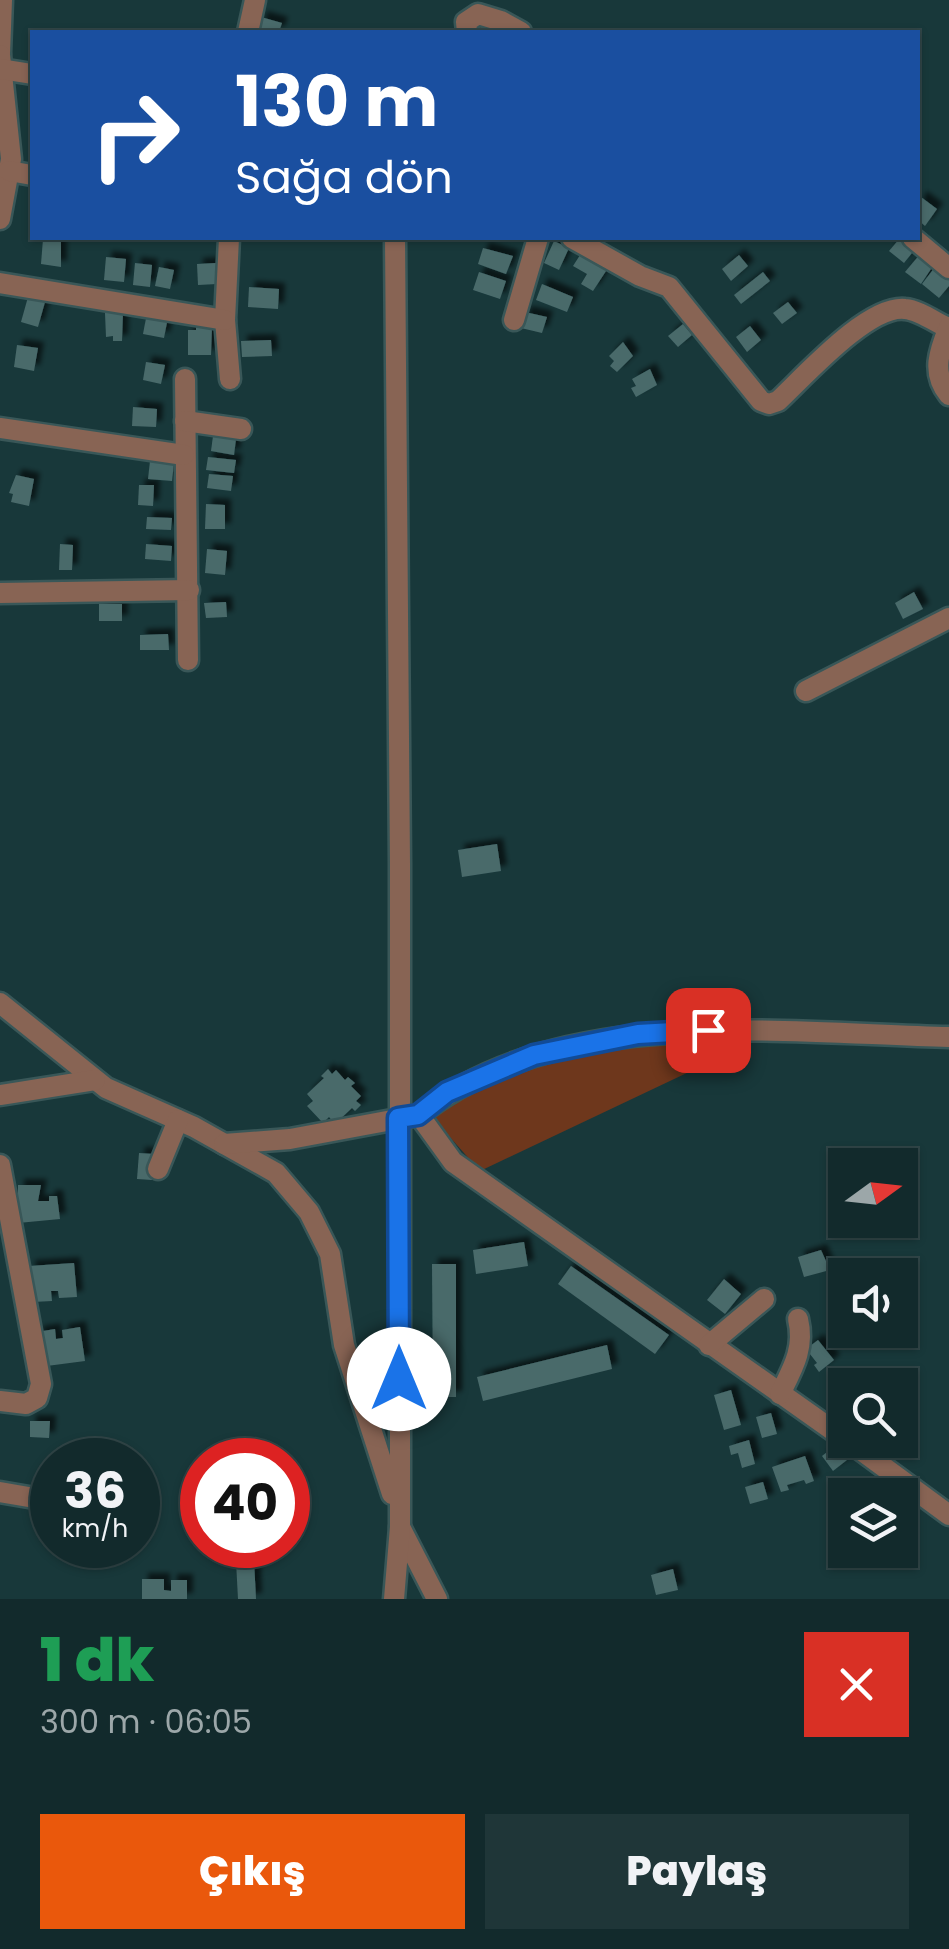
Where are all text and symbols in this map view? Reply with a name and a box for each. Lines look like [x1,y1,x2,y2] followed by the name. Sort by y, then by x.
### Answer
[235,52,438,151] text: 130 m
[70,70,200,200] icon: right
[235,146,453,209] text: Sağa dön
[666,988,751,1073] pin
[681,1003,736,1058] icon: arrive
[828,1148,918,1238] north arrow
[828,1148,918,1568] map controls
[828,1258,918,1348] button: sound
[347,1327,451,1431] position arrow
[828,1368,918,1458] button: search
[180,1438,310,1568] speed limit sign: 40
[64,1455,126,1526] text: 36
[828,1478,918,1568] button: layers
[62,1511,128,1546] text: km/h
[40,1618,154,1702] text: 1 dk
[804,1632,909,1737] button: close
[40,1699,252,1744] text: 300 m · 06:05
[40,1814,465,1929] button: Çıkış
[485,1814,909,1929] button: Paylaş

